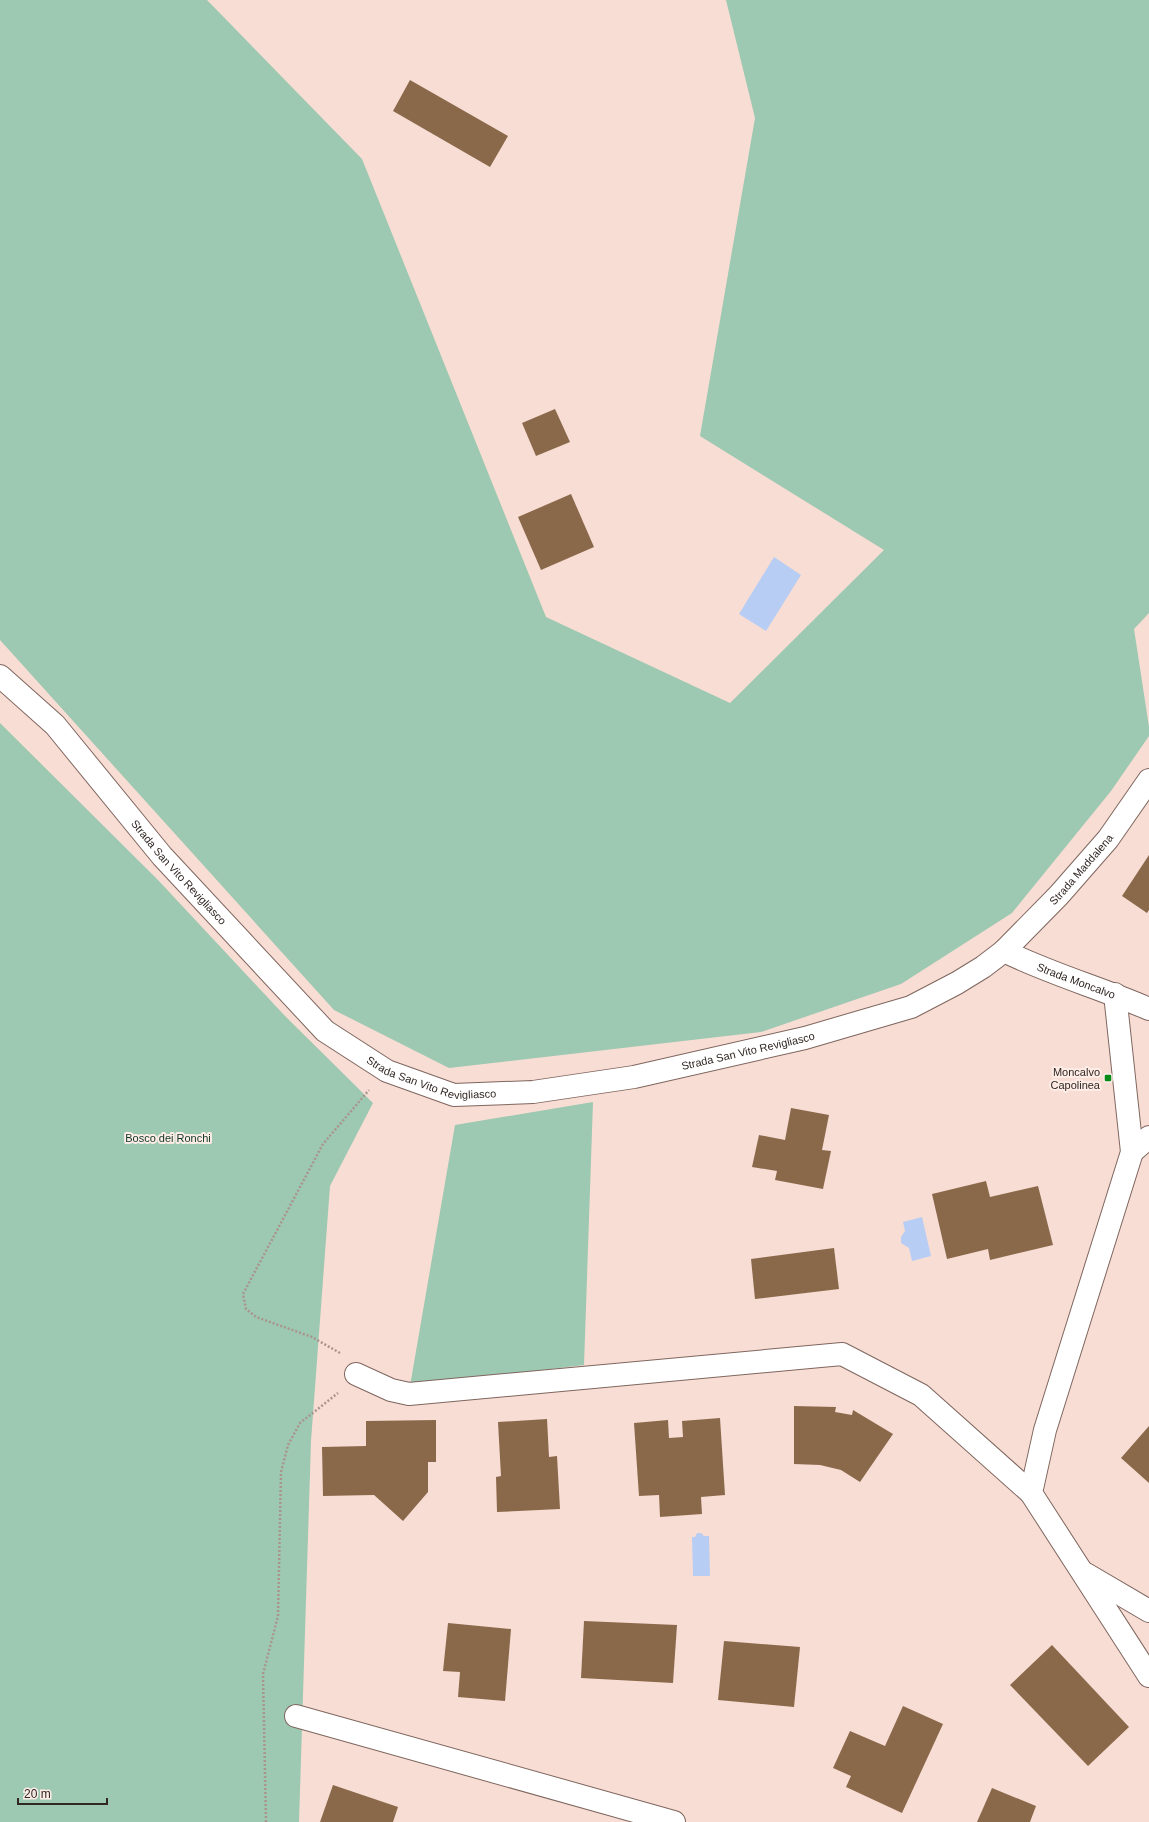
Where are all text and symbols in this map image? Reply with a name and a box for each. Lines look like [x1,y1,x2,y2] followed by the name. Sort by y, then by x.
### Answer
[129,817,229,927] street label: Strada San Vito Revigliasco
[1047,831,1116,907] street label: Strada Maddalena
[1035,960,1117,1001] street label: Strada Moncalvo
[680,1030,816,1072] street label: Strada San Vito Revigliasco
[364,1054,496,1101] street label: Strada San Vito Revigliasco
[1050,1066,1101,1091] place label: Moncalvo Capolinea
[1103,1073,1113,1083] marker: Moncalvo Capolinea
[125,1132,211,1144] park label: Bosco dei Ronchi
[18,1780,107,1806] scale bar
[24,1787,51,1801] text: 20 m

